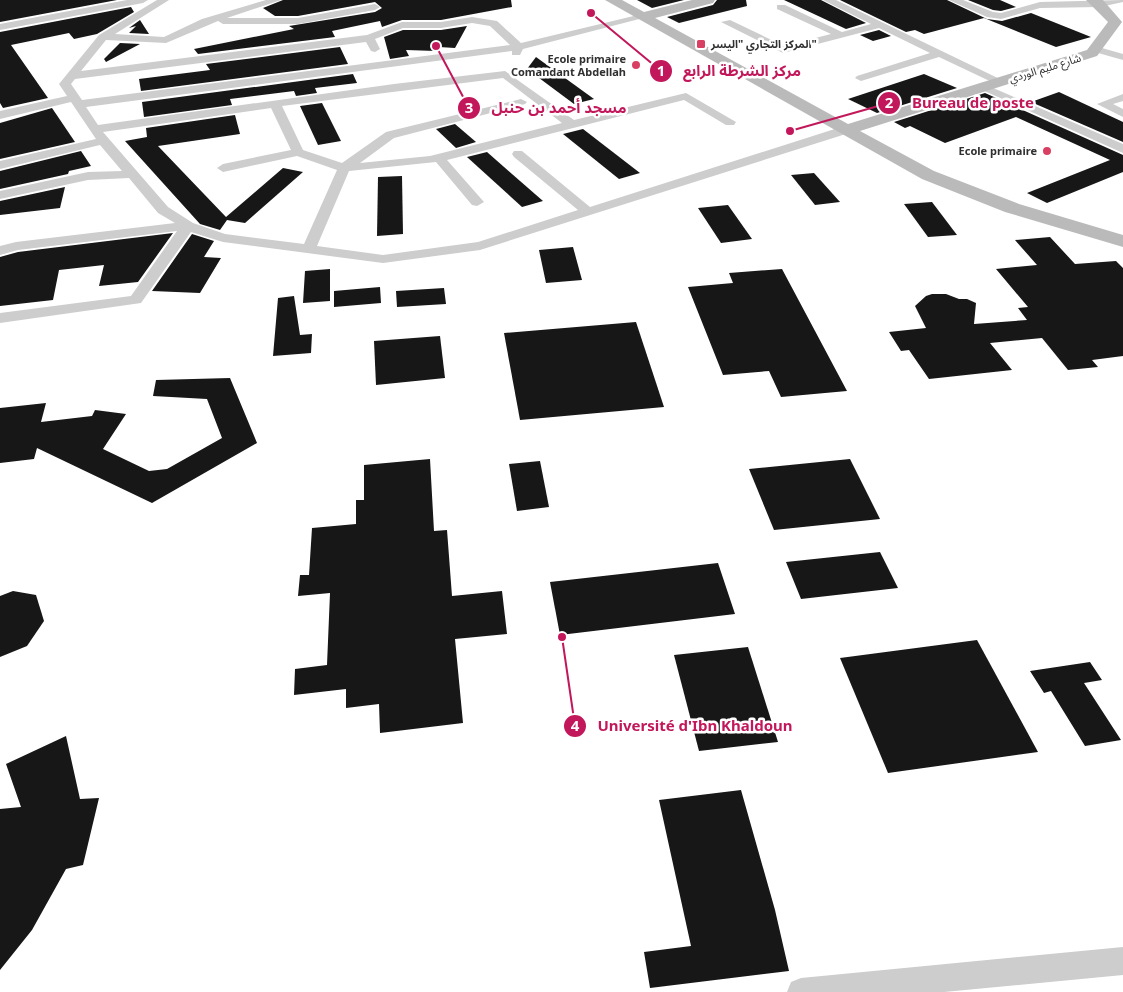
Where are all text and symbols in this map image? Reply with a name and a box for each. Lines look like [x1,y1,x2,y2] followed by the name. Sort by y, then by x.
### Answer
[710,36,817,54] place label: المركز التجاري "اليسر"
[695,38,707,50] marker: المركز التجاري "اليسر"
[1007,49,1084,88] street label: شارع مليم الوردي
[511,51,626,79] place label: Ecole primaire Comandant Abdellah
[648,56,811,86] callout: مركز الشرطة الرابع
[630,59,642,71] marker: Ecole primaire Comandant Abdellah
[657,60,665,80] text: 1
[683,60,801,82] text: مركز الشرطة الرابع
[877,88,1044,118] callout: Bureau de poste
[885,92,894,112] text: 2
[912,92,1034,112] text: Bureau de poste
[456,93,636,123] callout: مسجد أحمد بن حنبل
[465,97,473,117] text: 3
[491,97,627,117] text: مسجد أحمد بن حنبل
[959,143,1037,158] place label: Ecole primaire
[1041,145,1053,157] marker: Ecole primaire
[562,711,802,741] callout: Université d'Ibn Khaldoun
[571,715,580,735] text: 4
[597,715,793,735] text: Université d'Ibn Khaldoun

